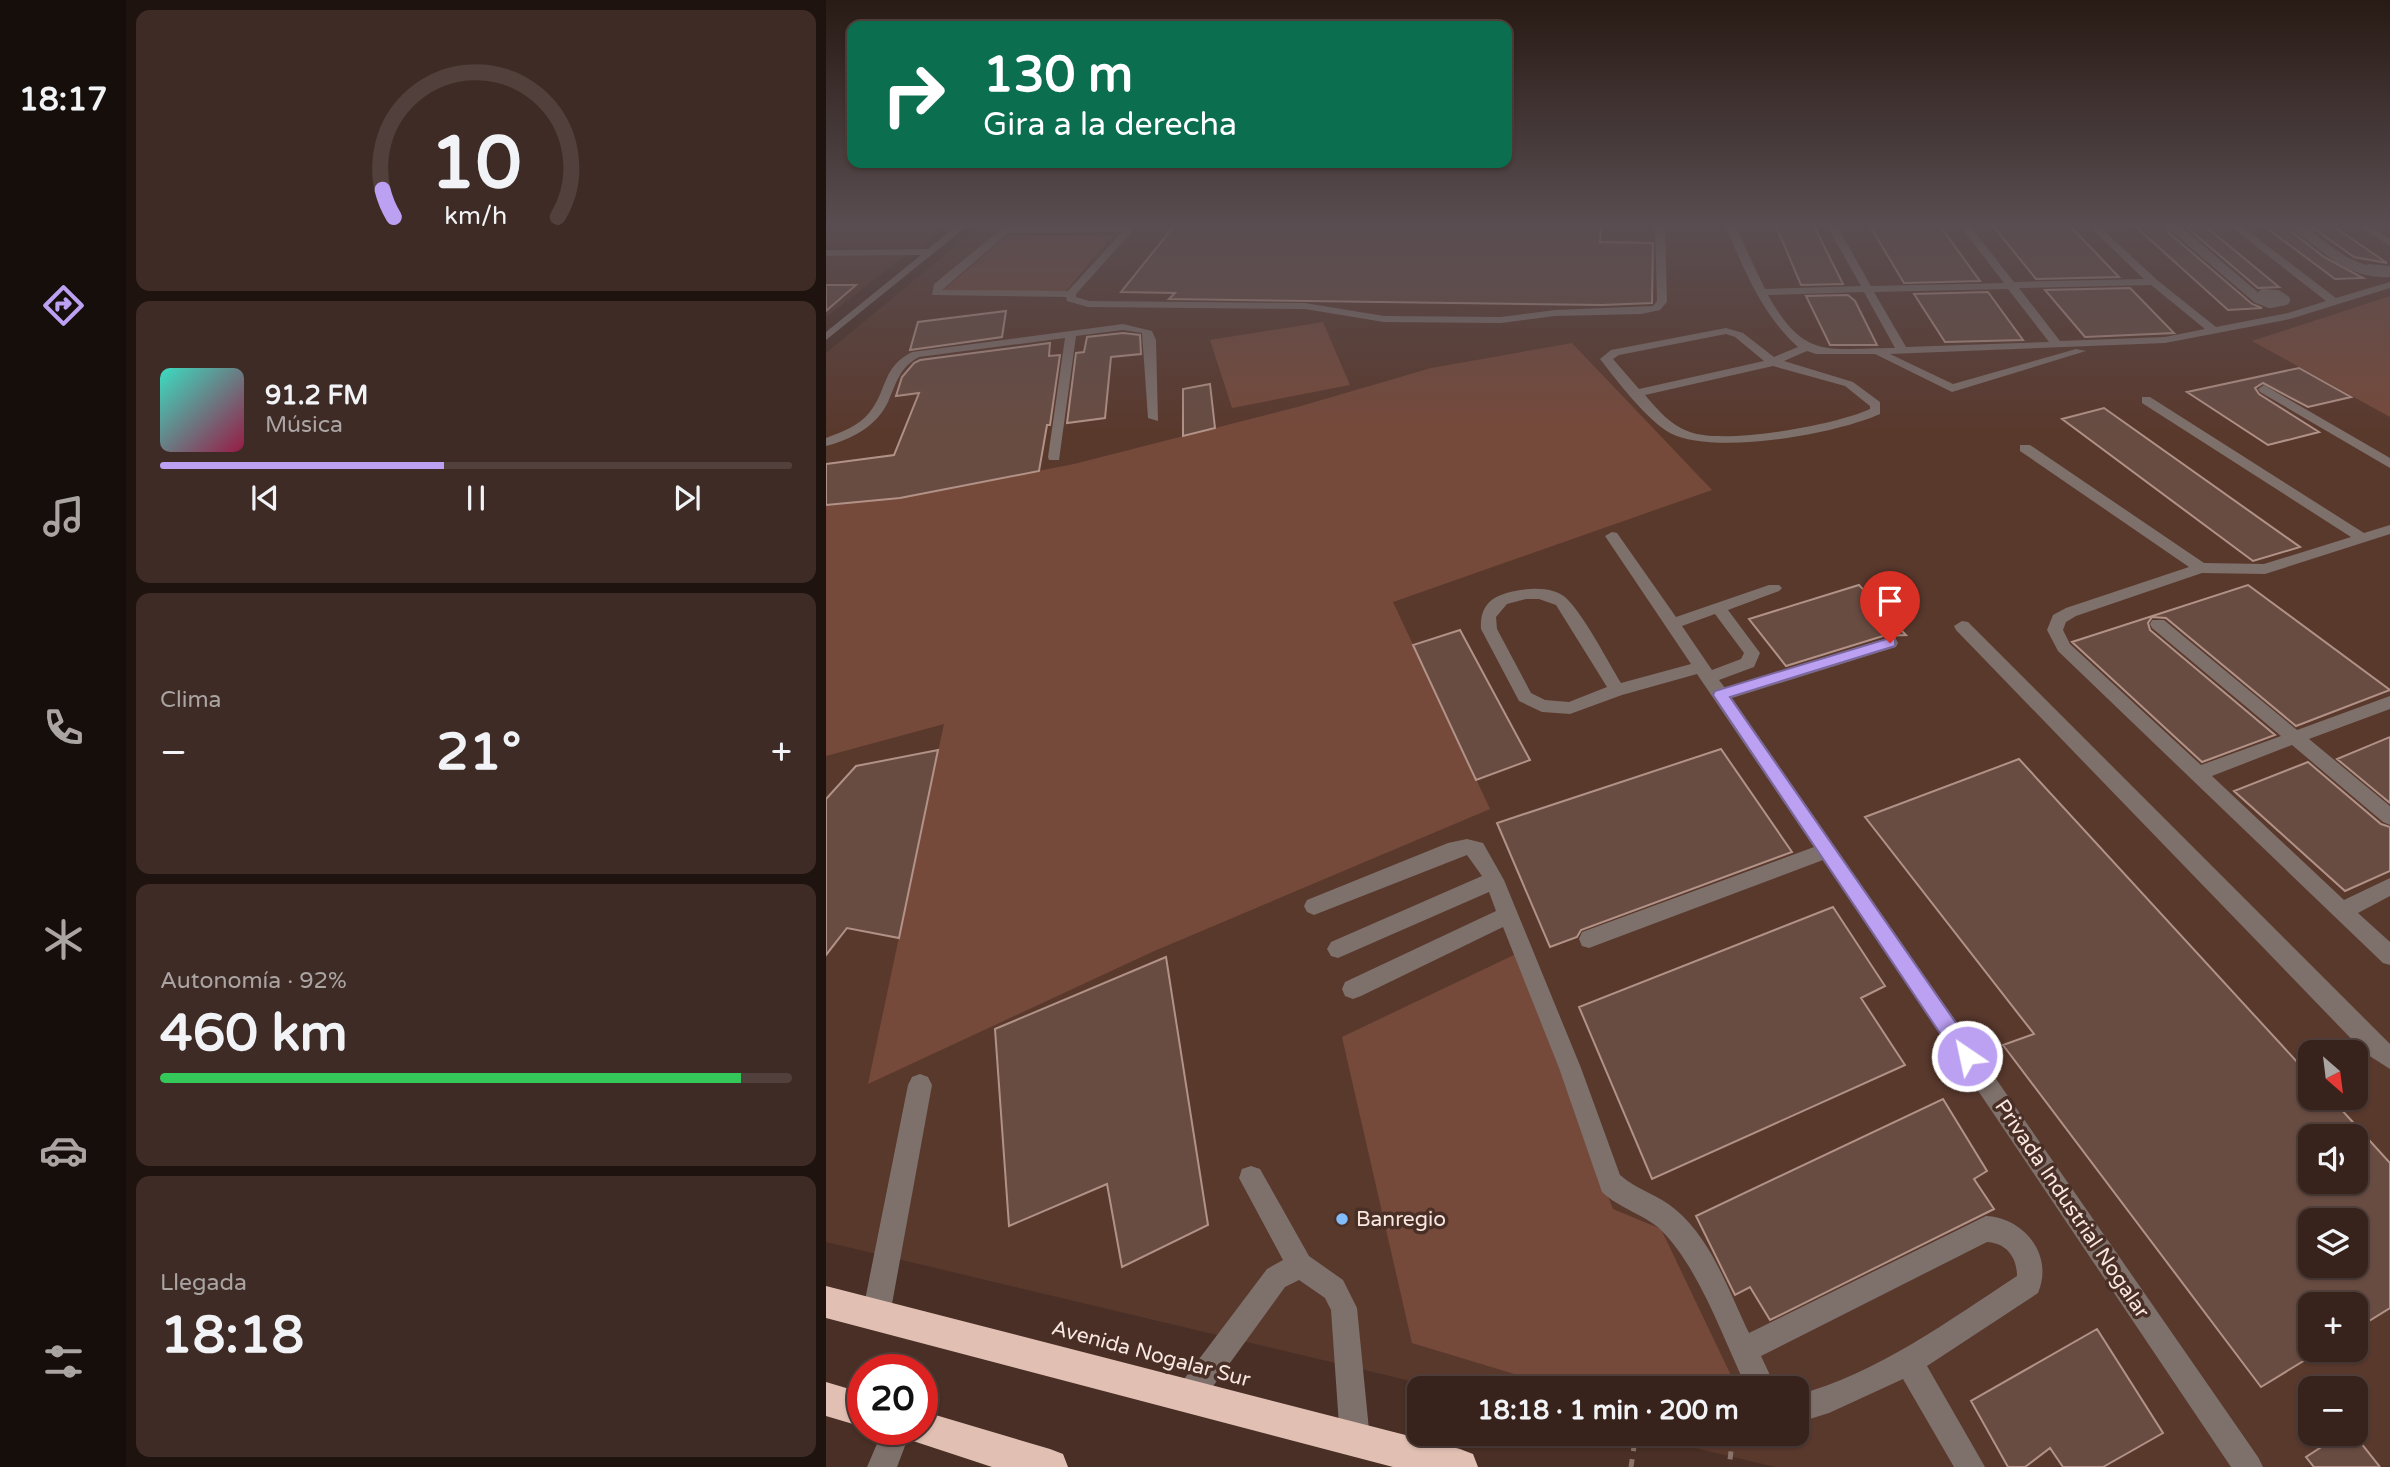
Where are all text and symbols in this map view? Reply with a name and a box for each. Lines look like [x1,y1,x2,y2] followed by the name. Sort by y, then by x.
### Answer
[983,46,1133,105] text: 130 m
[868,49,959,140] icon: right
[19,81,107,119] text: 18:17
[983,106,1237,144] text: Gira a la derecha
[430,120,522,208] text: 10
[445,201,507,231] text: km/h
[39,281,88,330] icon: directions
[265,380,368,411] text: 91.2 FM
[265,411,343,439] text: Música
[246,479,284,517] icon: previous
[457,479,495,517] icon: pause
[668,479,706,517] icon: next
[39,492,88,541] icon: music
[1860,571,1920,643] pin
[1871,582,1909,620] icon: arrive
[160,686,221,714] text: Clima
[39,703,88,752] icon: phone
[436,721,521,784] text: 21°
[160,730,187,776] text: −
[771,730,792,776] text: +
[39,915,88,964] icon: climate
[160,967,347,995] text: Autonomía · 92%
[160,1002,348,1065] text: 460 km
[1930,1019,2004,1093] position arrow
[2298,1040,2368,1110] north arrow
[2298,1040,2368,1446] map controls
[1989,1095,2155,1323] street label: Privada Industrial Nogalar
[2298,1124,2368,1194] button: sound
[39,1126,88,1175] icon: car
[1356,1207,1446,1232] place label: Banregio
[2298,1208,2368,1278] button: layers
[1334,1211,1350,1227] marker: Banregio
[160,1269,247,1297] text: Llegada
[2298,1292,2368,1362] button: +
[160,1304,304,1367] text: 18:18
[1049,1315,1253,1393] street label: Avenida Nogalar Sur
[39,1337,88,1386] icon: filters
[847,1354,938,1445] speed limit sign: 20
[2298,1376,2368,1446] button: −
[1477,1395,1739,1426] text: 18:18 · 1 min · 200 m

